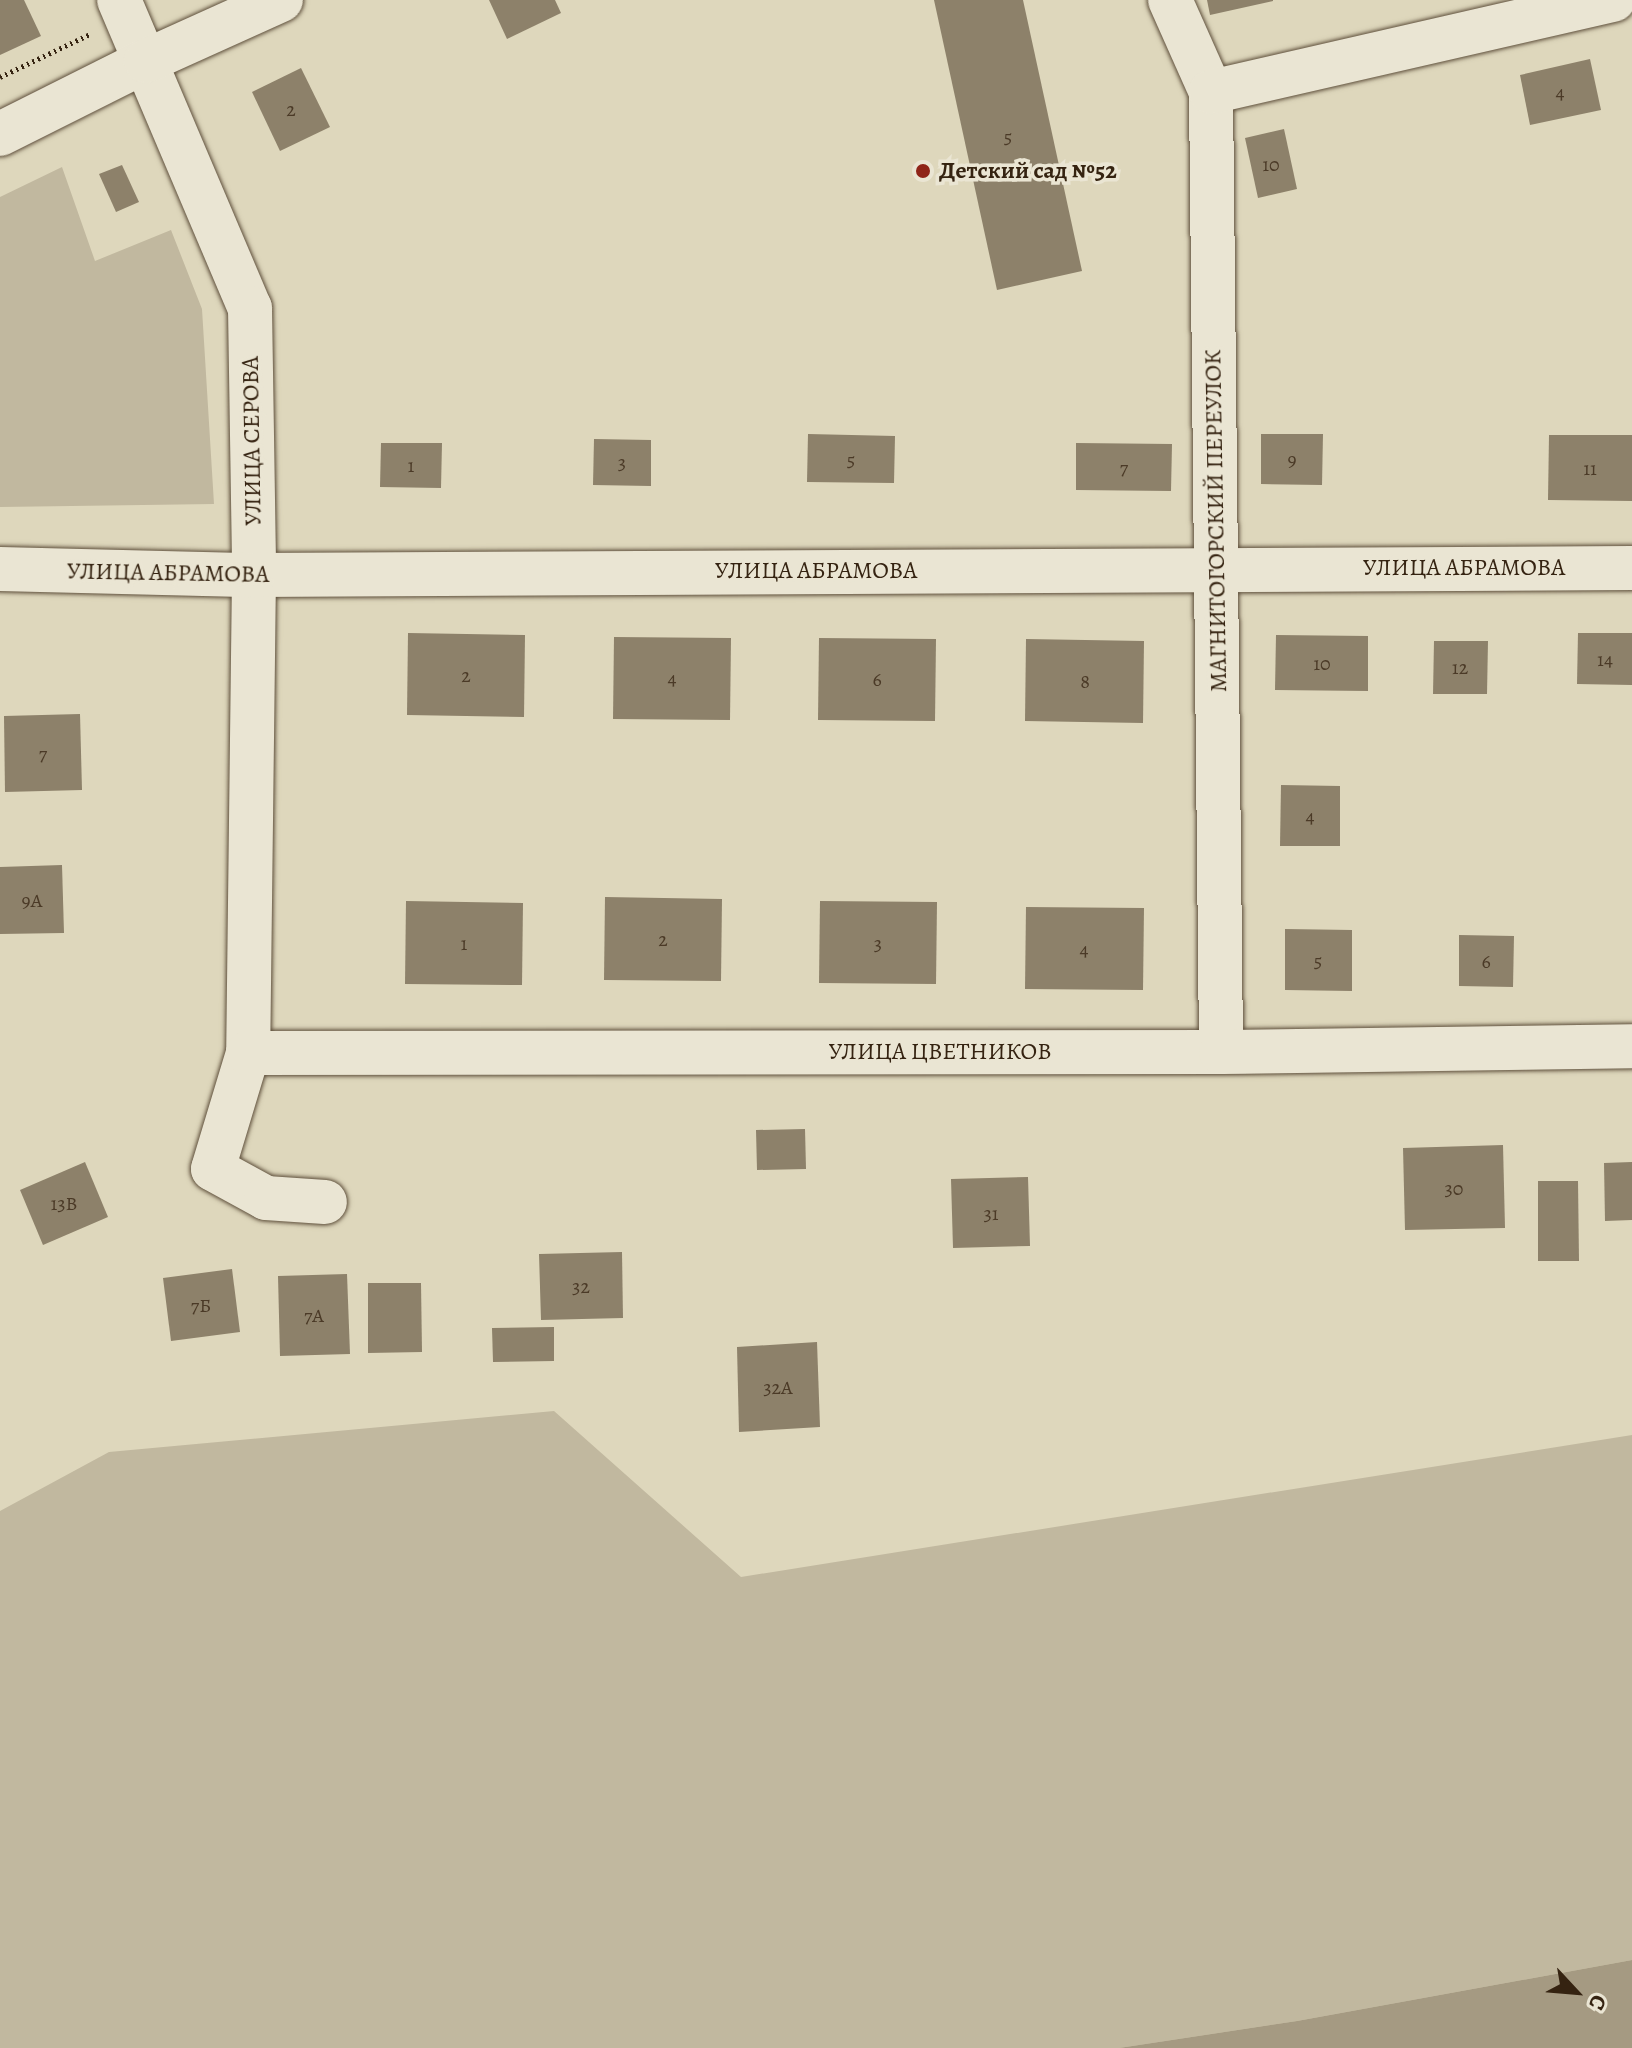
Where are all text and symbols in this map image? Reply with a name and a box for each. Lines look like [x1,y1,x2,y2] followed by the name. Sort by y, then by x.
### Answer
[1555,80,1565,104] house number: 4
[286,97,296,121] house number: 2
[1004,124,1012,148] house number: 5
[1262,152,1280,176] house number: 10
[939,157,1117,185] place label: Детский сад №52
[914,162,932,180] marker: Детский сад №52
[1199,349,1233,693] street label: МАГНИТОГОРСКИЙ ПЕРЕУЛОК
[236,356,268,526] street label: УЛИЦА СЕРОВА
[847,447,855,471] house number: 5
[1287,447,1297,471] house number: 9
[618,450,626,474] house number: 3
[408,453,414,477] house number: 1
[1120,455,1128,479] house number: 7
[1583,456,1597,480] house number: 11
[1363,554,1565,582] street label: УЛИЦА АБРАМОВА
[67,557,269,589] street label: УЛИЦА АБРАМОВА
[715,557,917,585] street label: УЛИЦА АБРАМОВА
[1597,647,1613,671] house number: 14
[1313,651,1331,675] house number: 10
[1452,655,1468,679] house number: 12
[461,663,471,687] house number: 2
[667,666,677,690] house number: 4
[872,667,882,691] house number: 6
[1080,669,1090,693] house number: 8
[39,741,47,765] house number: 7
[1305,804,1315,828] house number: 4
[22,888,42,912] house number: 9А
[658,927,668,951] house number: 2
[461,931,467,955] house number: 1
[874,931,882,955] house number: 3
[1079,937,1089,961] house number: 4
[1314,948,1322,972] house number: 5
[1481,949,1491,973] house number: 6
[828,1038,1052,1066] street label: УЛИЦА ЦВЕТНИКОВ
[1445,1176,1463,1200] house number: 30
[50,1191,78,1215] house number: 13В
[983,1201,999,1225] house number: 31
[572,1274,590,1298] house number: 32
[191,1293,211,1317] house number: 7Б
[304,1303,324,1327] house number: 7А
[763,1375,793,1399] house number: 32А
[1536,1952,1616,2032] north arrow
[1581,1990,1614,2015] text: С

